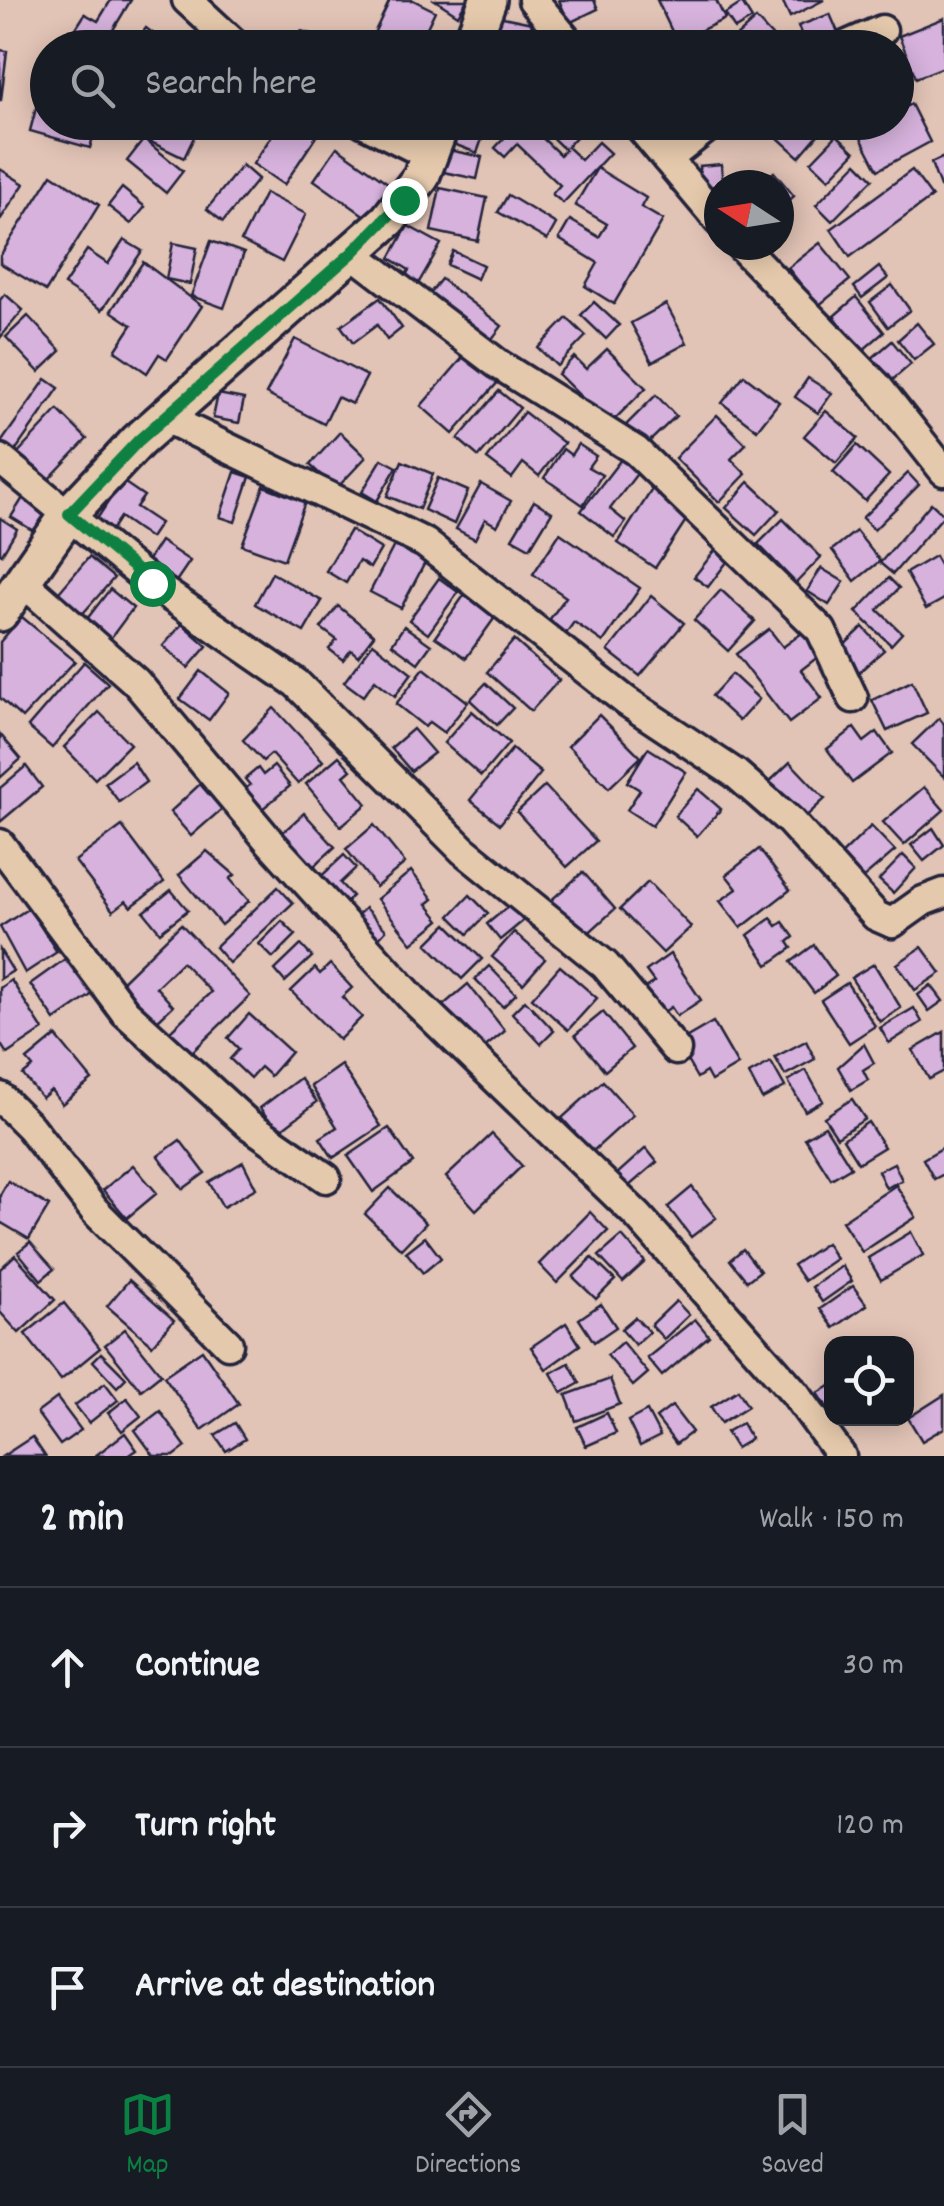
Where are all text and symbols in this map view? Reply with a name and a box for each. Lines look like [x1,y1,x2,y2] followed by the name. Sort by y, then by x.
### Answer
[30,30,914,140] search box
[65,58,120,113] icon: search
[145,58,317,113] text: Search here
[704,170,794,260] north arrow
[382,178,428,224] route end
[130,561,176,607] route start
[824,1336,914,1426] map controls
[824,1336,914,1426] button: locate
[40,1491,124,1551] text: 2 min
[759,1498,904,1544] text: Walk · 150 m
[40,1640,95,1695] icon: ahead
[135,1640,260,1695] text: Continue
[843,1644,904,1690] text: 30 m
[40,1800,95,1855] icon: right
[135,1800,276,1855] text: Turn right
[836,1804,904,1850] text: 120 m
[40,1960,95,2015] icon: arrive
[135,1960,435,2015] text: Arrive at destination
[120,2087,175,2187] tab: Map
[415,2087,521,2187] tab: Directions
[761,2087,824,2187] tab: Saved

